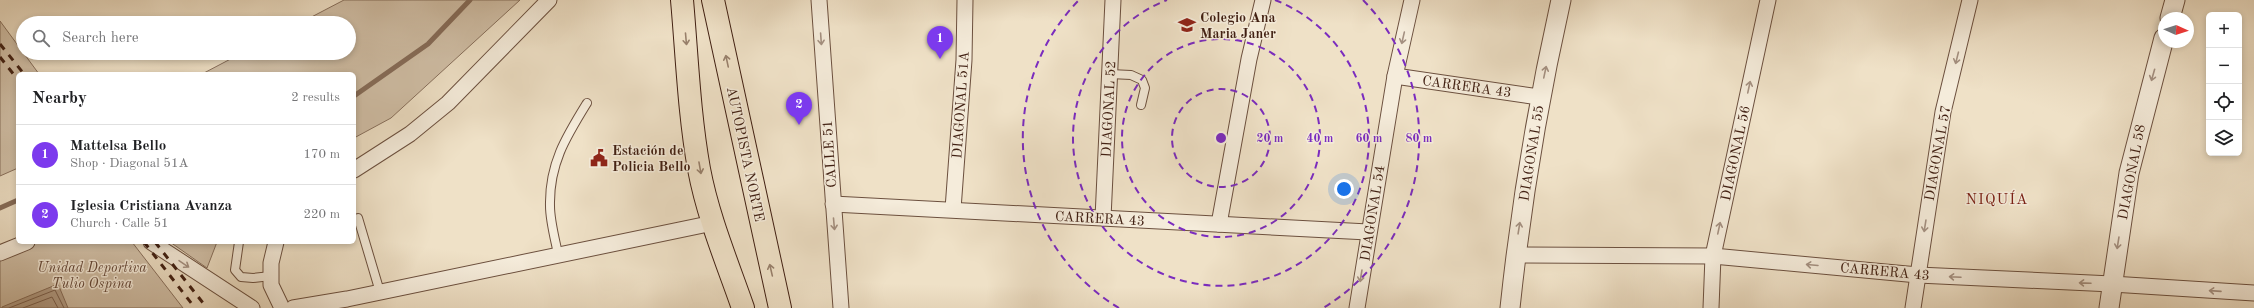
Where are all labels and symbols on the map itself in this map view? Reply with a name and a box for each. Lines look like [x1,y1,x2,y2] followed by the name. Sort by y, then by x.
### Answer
[1200,11,1276,41] place label: Colegio Ana Maria Janer
[2158,12,2194,48] north arrow
[1177,15,1197,35] school or university icon: Colegio Ana Maria Janer
[927,26,953,59] pin: 1
[1399,31,1407,44] one-way arrow
[682,32,689,45] one-way arrow
[818,32,825,45] one-way arrow
[950,51,972,159] street label: DIAGONAL 51A
[1953,51,1960,64] one-way arrow
[722,55,730,68] one-way arrow
[1099,60,1119,158] street label: DIAGONAL 52
[1541,66,1549,79] one-way arrow
[2149,68,2156,81] one-way arrow
[1421,74,1512,100] street label: CARRERA 43
[1745,81,1753,94] one-way arrow
[724,85,766,223] street label: AUTOPISTA NORTE
[786,92,812,125] pin: 2
[1517,104,1546,202] street label: DIAGONAL 55
[1719,104,1753,202] street label: DIAGONAL 56
[1923,104,1953,202] street label: DIAGONAL 57
[821,120,839,188] street label: CALLE 51
[2116,123,2148,221] street label: DIAGONAL 58
[1214,131,1228,145] centre of rings
[1257,133,1284,145] text: 20 m
[1307,133,1334,145] text: 40 m
[1356,133,1383,145] text: 60 m
[1406,133,1433,145] text: 80 m
[612,144,691,174] place label: Estación de Policia Bello
[589,148,609,168] public building icon: Estación de Policia Bello
[696,161,704,174] one-way arrow
[1358,164,1387,262] street label: DIAGONAL 54
[1334,179,1354,199] your location
[1965,190,2029,208] district label: NIQUÍA
[1055,210,1145,228] street label: CARRERA 43
[831,217,838,230] one-way arrow
[1921,220,1929,233] one-way arrow
[1515,222,1523,235] one-way arrow
[1715,222,1723,235] one-way arrow
[2114,236,2122,249] one-way arrow
[178,260,189,268] one-way arrow
[37,261,147,292] park label: Unidad Deportiva Tulio Ospina
[1806,261,1819,269] one-way arrow
[1840,261,1930,283] street label: CARRERA 43
[767,264,775,277] one-way arrow
[1357,269,1365,282] one-way arrow
[1949,273,1962,280] one-way arrow
[2079,279,2092,286] one-way arrow
[2209,287,2222,294] one-way arrow

